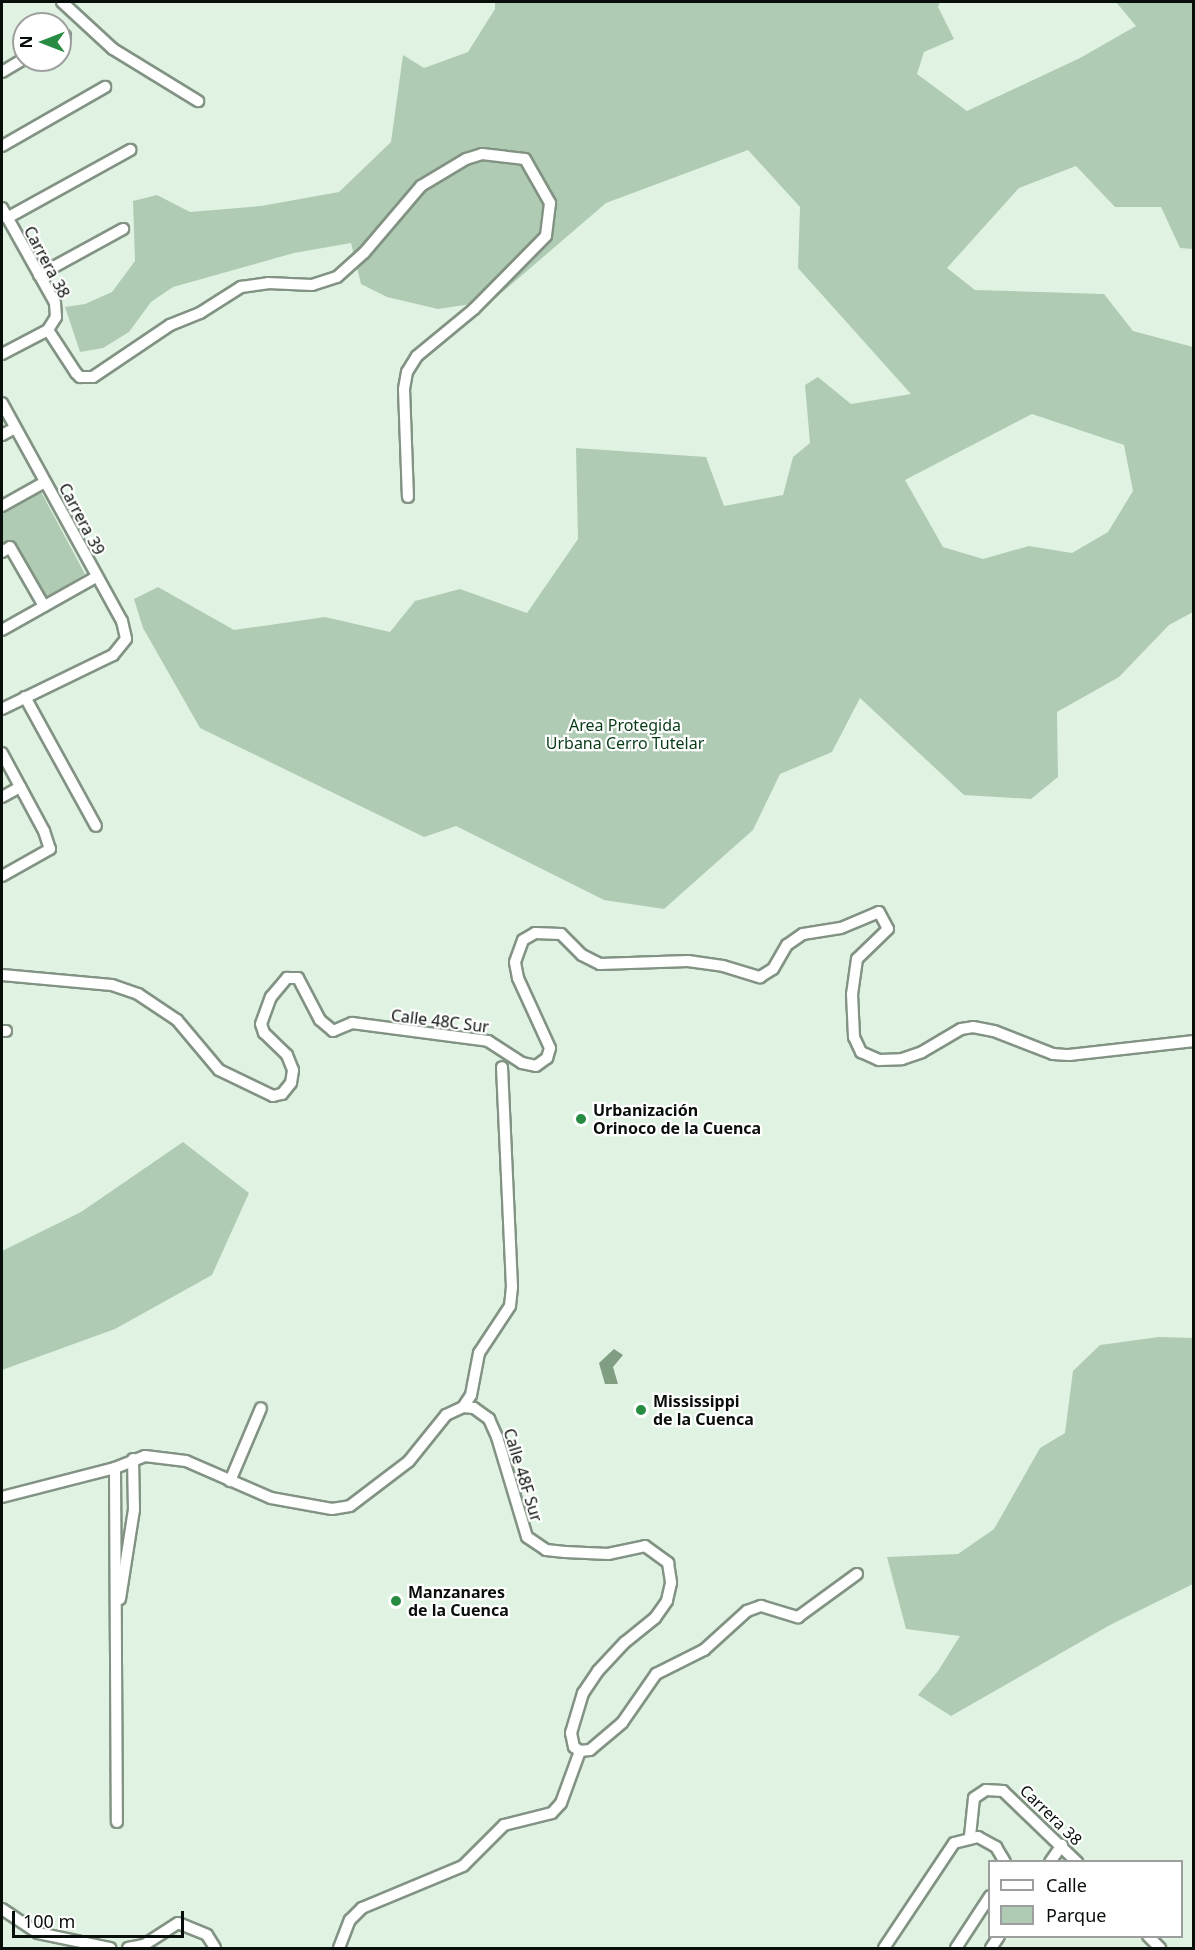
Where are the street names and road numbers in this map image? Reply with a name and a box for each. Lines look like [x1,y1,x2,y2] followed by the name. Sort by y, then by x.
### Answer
[20,223,74,301] street label: Carrera 38
[55,480,109,558] street label: Carrera 39
[390,1005,490,1037] street label: Calle 48C Sur
[500,1426,546,1524] street label: Calle 48F Sur
[1016,1781,1086,1849] street label: Carrera 38

